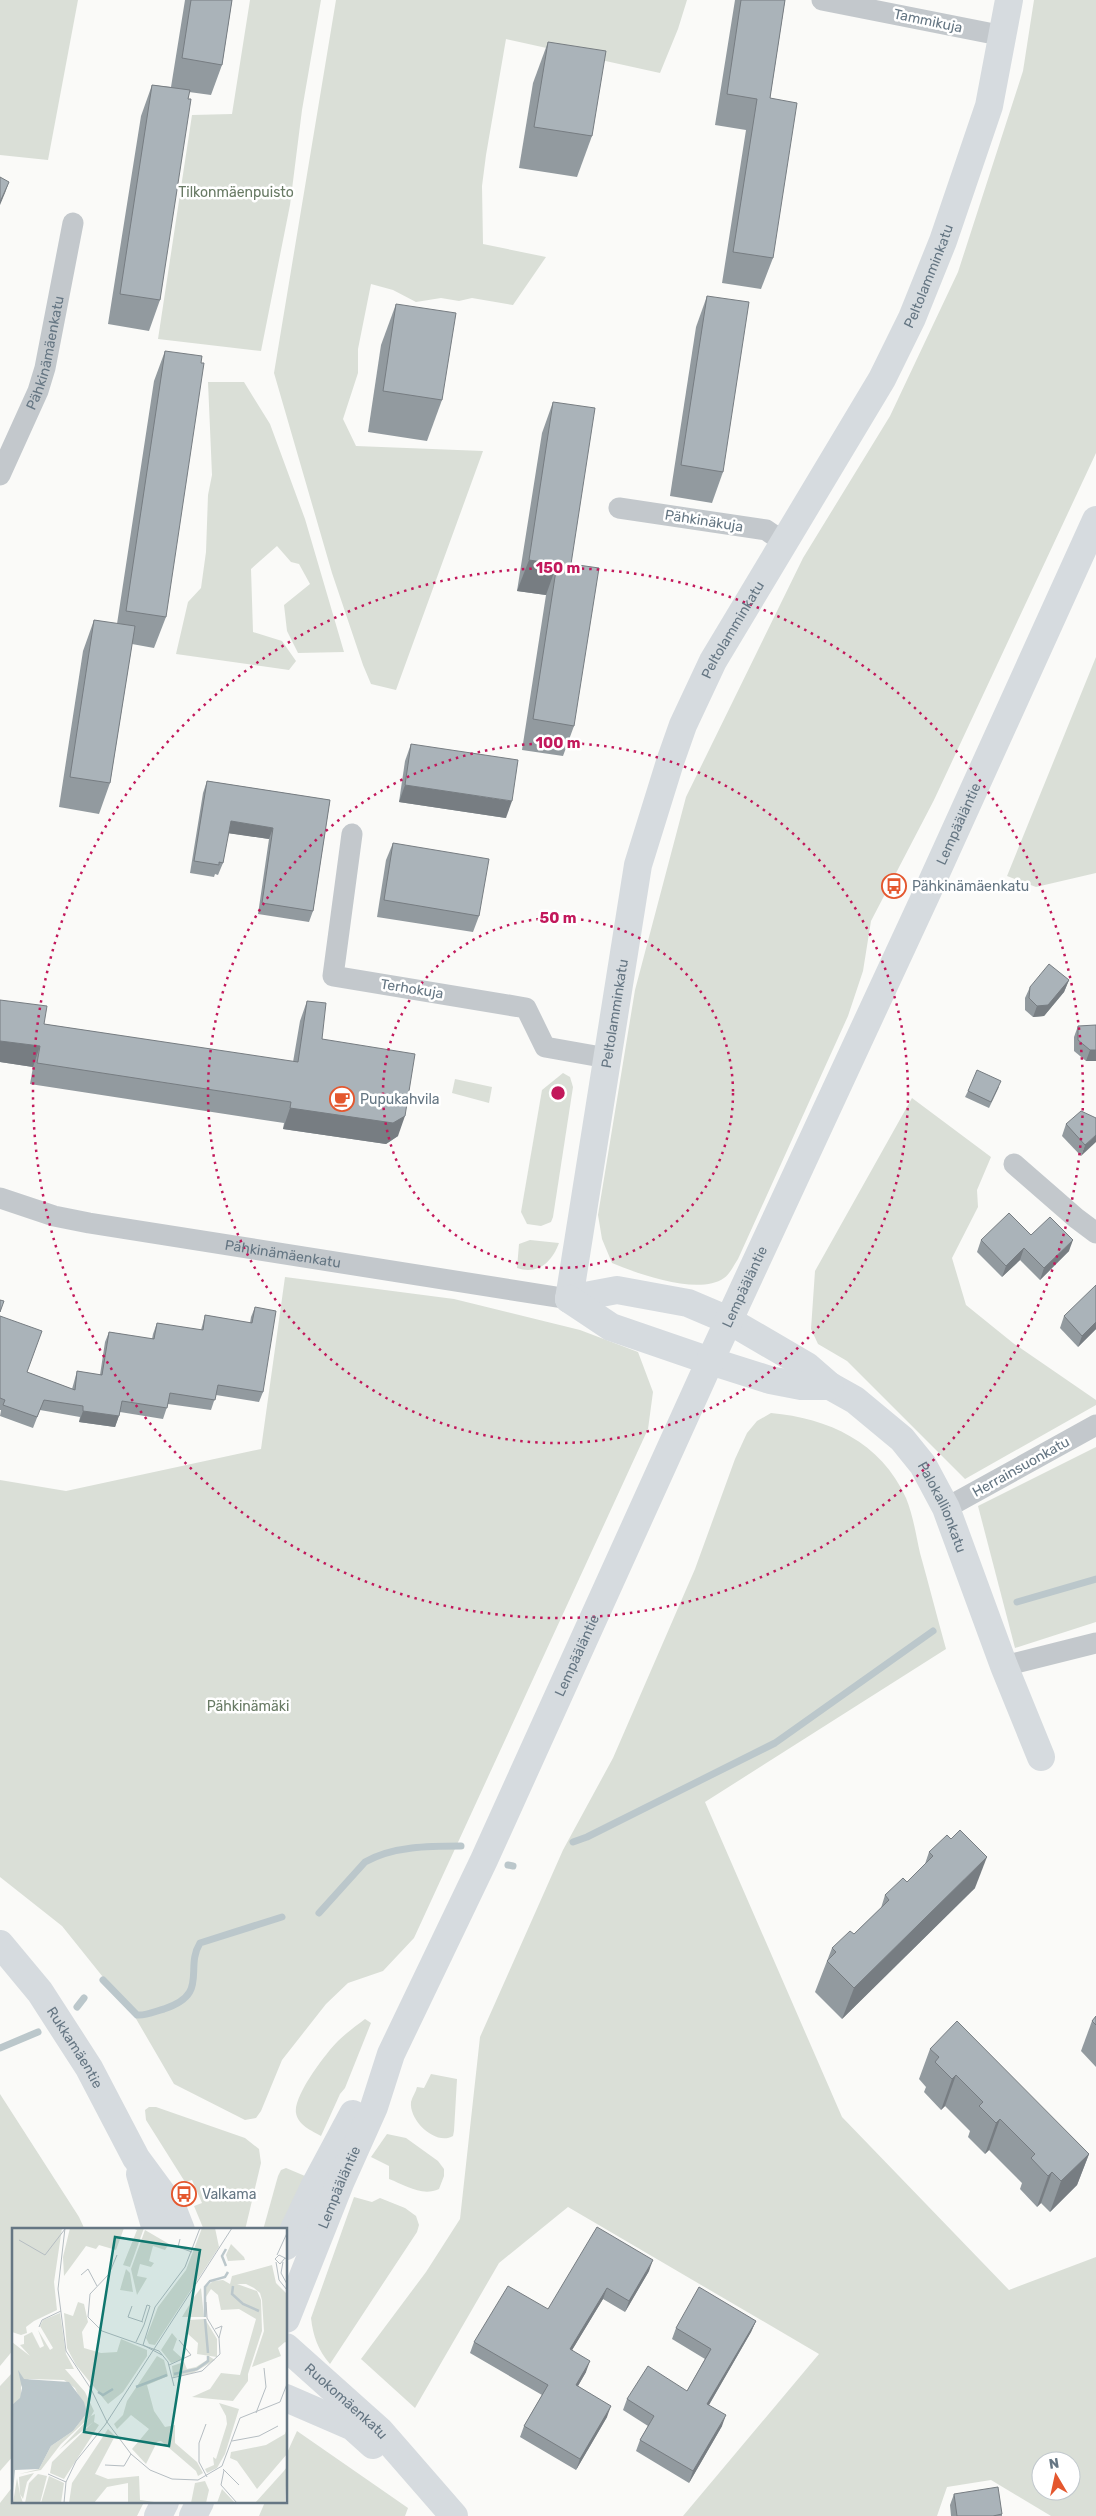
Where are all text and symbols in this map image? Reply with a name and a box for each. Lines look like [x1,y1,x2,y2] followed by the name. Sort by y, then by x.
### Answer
[892,5,964,37] street label: Tammikuja
[178,184,294,201] park label: Tilkonmäenpuisto
[900,222,957,331] street label: Peltolamminkatu
[22,294,67,413] street label: Pähkinämäenkatu
[664,506,744,536] street label: Pähkinäkuja
[536,559,580,577] text: 150 m
[698,578,768,681] street label: Peltolamminkatu
[536,734,580,752] text: 100 m
[932,780,984,867] street label: Lempääläntie
[881,873,907,899] bus stop icon: Pähkinämäenkatu
[912,878,1029,895] place label: Pähkinämäenkatu
[540,909,576,927] text: 50 m
[597,958,631,1069] street label: Peltolamminkatu
[379,976,445,1002] street label: Terhokuja
[549,1084,567,1102] centre of rings
[329,1086,355,1112] cafe icon: Pupukahvila
[360,1091,440,1108] place label: Pupukahvila
[224,1236,342,1271] street label: Pähkinämäenkatu
[718,1243,771,1330] street label: Lempääläntie
[969,1433,1073,1501] street label: Herrainsuonkatu
[914,1459,970,1555] street label: Palokallionkatu
[551,1612,603,1699] street label: Lempääläntie
[207,1698,289,1715] park label: Pähkinämäki
[43,2003,107,2091] street label: Rukkamäentie
[314,2143,364,2231] street label: Lempääläntie
[171,2181,197,2207] bus stop icon: Valkama
[202,2186,257,2203] place label: Valkama
[12,2228,288,2504] inset map
[301,2359,392,2442] street label: Ruokomäenkatu
[1031,2451,1081,2501] north arrow
[1048,2454,1060,2473] text: N

